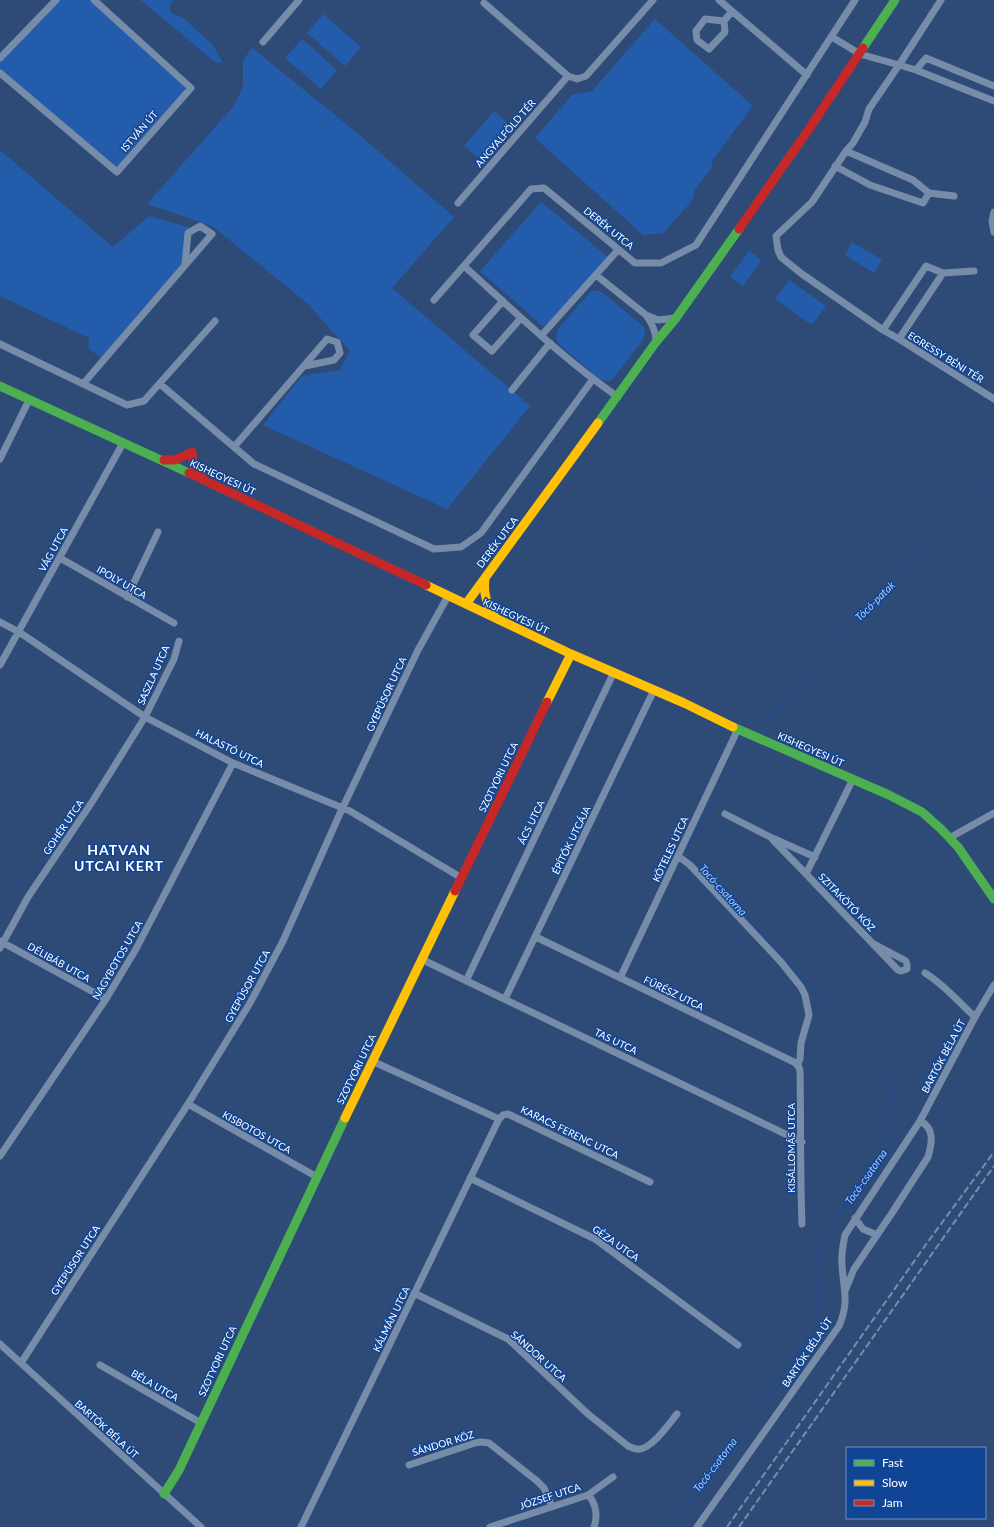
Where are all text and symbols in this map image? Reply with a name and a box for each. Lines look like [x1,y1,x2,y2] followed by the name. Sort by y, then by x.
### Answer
[472,96,538,169] street label: ANGYALFÖLD TÉR
[118,108,160,154] street label: ISTVÁN ÚT
[582,204,637,252] street label: DERÉK UTCA
[906,329,987,386] street label: EGRESSY BÉNI TÉR
[188,456,258,498] street label: KISHEGYESI ÚT
[474,514,520,570] street label: DERÉK UTCA
[36,524,70,573] street label: VÁG UTCA
[95,563,149,601] street label: IPOLY UTCA
[852,577,898,623] water label: Tócó-patak
[481,595,551,637] street label: KISHEGYESI ÚT
[134,643,172,707] street label: SASZLA UTCA
[363,654,409,733] street label: GYEPŰSOR UTCA
[194,726,266,770] street label: HALASTÓ UTCA
[776,729,846,769] street label: KISHEGYESI ÚT
[476,740,520,814] street label: SZOTYORI UTCA
[40,797,86,857] street label: GOHÉR UTCA
[515,798,547,846] street label: ÁCS UTCA
[549,804,593,876] street label: ÉPÍTŐK UTCÁJA
[650,814,691,884] street label: KÖTELES UTCA
[74,841,164,874] district label: HATVAN UTCAI KERT
[697,861,750,918] water label: Tocó-csatorna
[816,870,878,934] street label: SZITAKÖTŐ KÖZ
[89,918,145,1002] street label: NAGYBOTOS UTCA
[26,940,93,984] street label: DÉLIBÁB UTCA
[222,947,272,1024] street label: GYEPŰSOR UTCA
[642,973,706,1013] street label: FŰRÉSZ UTCA
[919,1017,967,1095] street label: BARTÓK BÉLA ÚT
[593,1025,640,1057] street label: TAS UTCA
[334,1032,378,1106] street label: SZOTYORI UTCA
[519,1103,621,1161] street label: KARACS FERENC UTCA
[785,1103,797,1193] street label: KISÁLLOMÁS UTCA
[220,1108,294,1156] street label: KISBOTOS UTCA
[842,1146,890,1207] water label: Tocó-csatorna
[590,1222,642,1264] street label: GÉZA UTCA
[48,1223,102,1297] street label: GYEPŰSOR UTCA
[370,1284,412,1354] street label: KÁLMÁN UTCA
[779,1315,835,1389] street label: BARTÓK BÉLA ÚT
[195,1323,239,1398] street label: SZOTYORI UTCA
[509,1328,569,1384] street label: SÁNDOR UTCA
[129,1367,181,1404] street label: BÉLA UTCA
[73,1397,141,1461] street label: BARTÓK BÉLA ÚT
[411,1428,475,1458] street label: SÁNDOR KÖZ
[690,1435,739,1494] water label: Tocó-csatorna
[846,1447,986,1519] legend
[882,1455,904,1470] text: Fast
[882,1475,908,1490] text: Slow
[518,1480,582,1512] street label: JÓZSEF UTCA
[882,1495,903,1510] text: Jam

